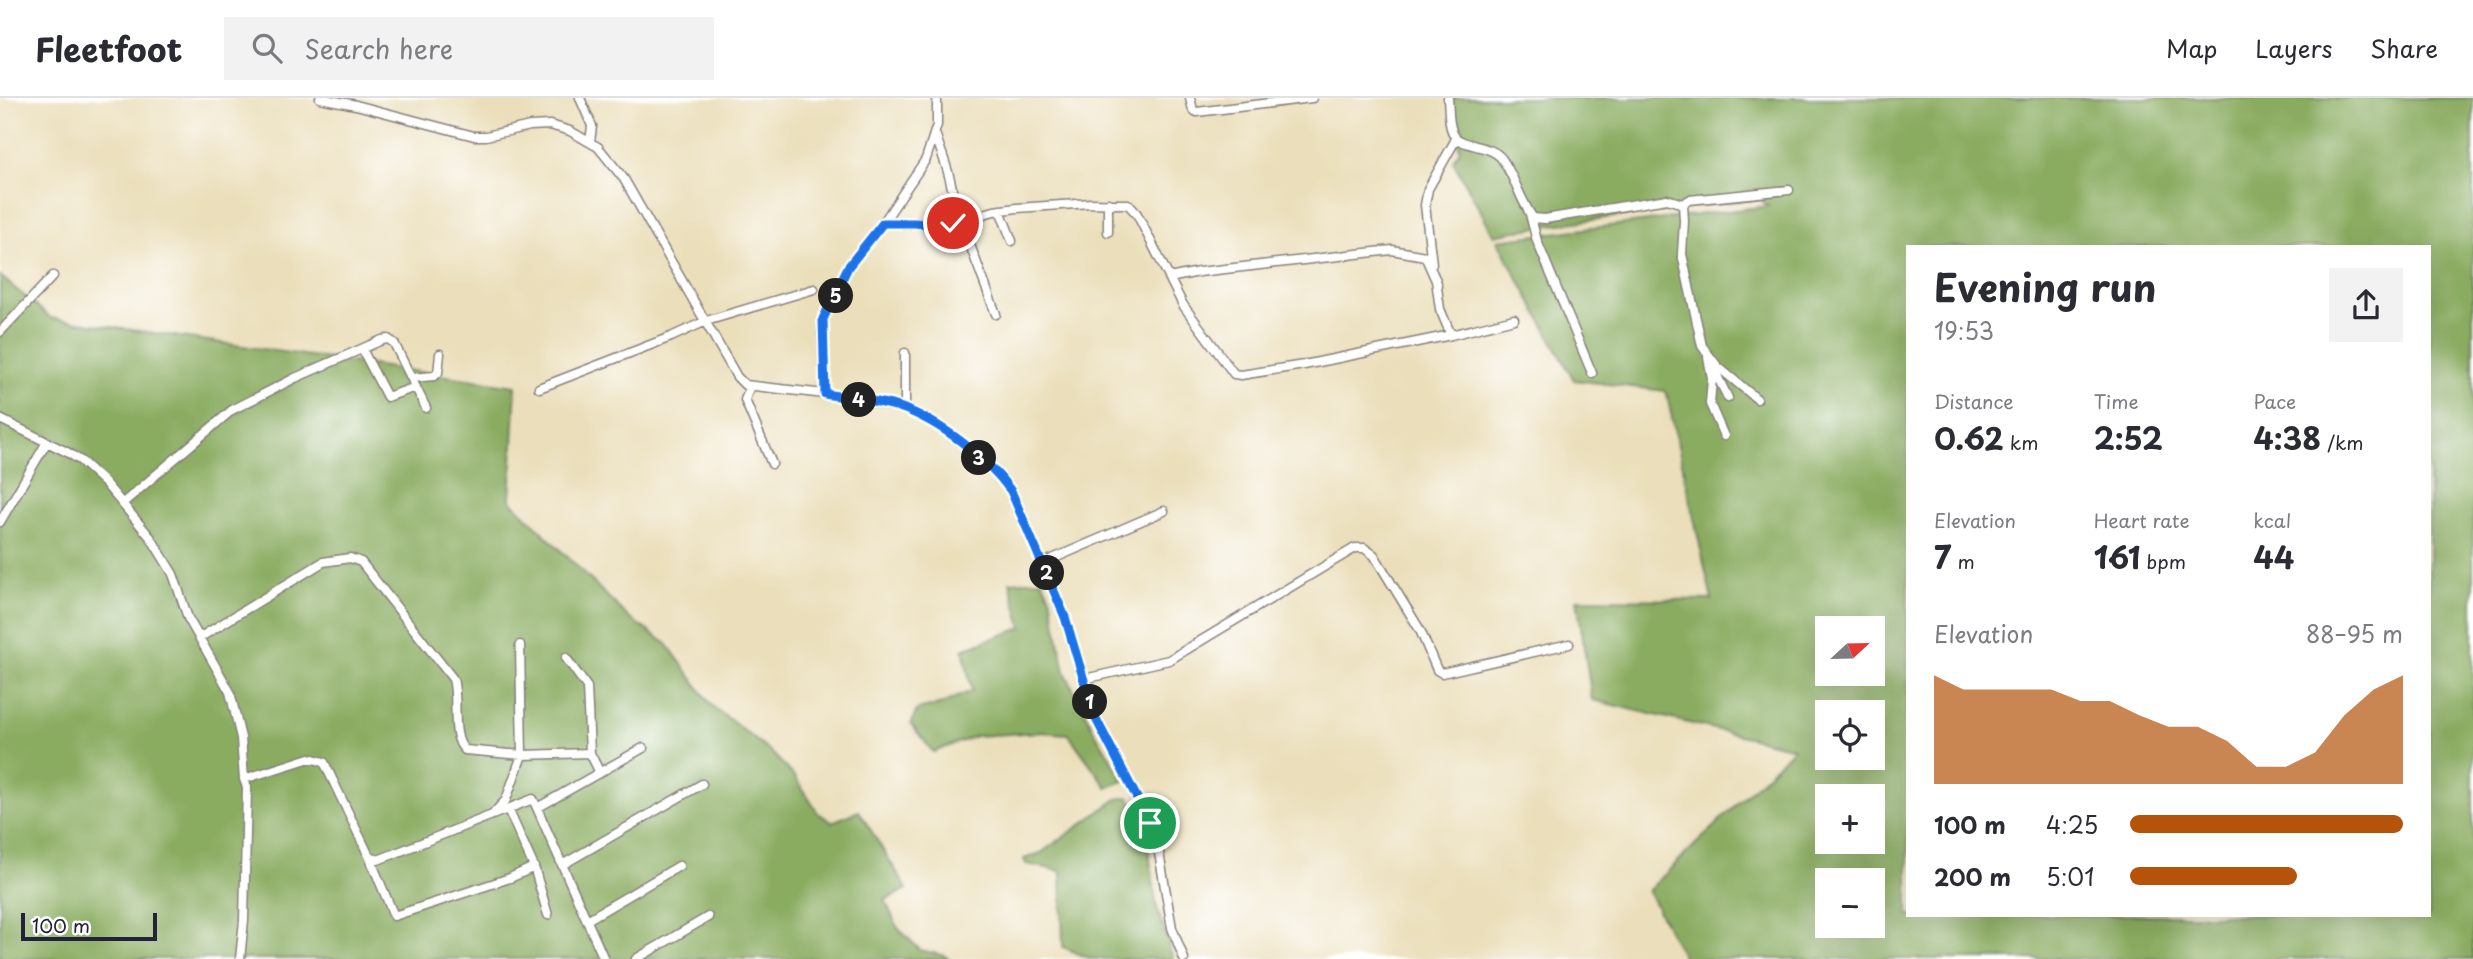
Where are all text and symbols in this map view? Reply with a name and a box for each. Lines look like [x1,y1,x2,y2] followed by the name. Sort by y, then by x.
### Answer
[224,17,714,80] search box
[35,23,182,73] text: Fleetfoot
[248,29,286,67] icon: search
[304,29,453,68] text: Search here
[2166,30,2217,66] text: Map
[2255,30,2332,66] text: Layers
[2370,30,2438,66] text: Share
[923,193,983,253] pin
[934,204,972,242] icon: check
[1934,258,2156,315] text: Evening run
[2329,268,2403,342] button: share
[818,278,854,314] pin: 5
[829,281,842,309] text: 5
[1934,313,1994,348] text: 19:53
[842,382,876,418] pin: 4
[852,385,865,413] text: 4
[1934,387,2014,415] text: Distance
[2094,387,2139,415] text: Time
[2253,387,2296,415] text: Pace
[1934,415,2004,460] text: 0.62
[2094,415,2163,460] text: 2:52
[2253,415,2321,460] text: 4:38
[2004,428,2038,456] text: km
[2321,428,2364,456] text: /km
[962,440,996,476] pin: 3
[972,443,985,471] text: 3
[1934,506,2016,534] text: Elevation
[2094,506,2190,534] text: Heart rate
[2253,506,2291,534] text: kcal
[1934,534,1951,579] text: 7
[2094,534,2140,579] text: 161
[2253,534,2294,579] text: 44
[1951,547,1975,575] text: m
[2140,547,2186,575] text: bpm
[1030,556,1064,590] pin: 2
[1040,558,1053,586] text: 2
[1815,616,1885,686] north arrow
[1815,616,1885,938] map controls
[1934,616,2033,651] text: Elevation
[2306,616,2403,651] text: 88–95 m
[1072,684,1108,720] pin: 1
[1085,687,1094,715] text: 1
[1815,700,1885,770] button: locate
[1815,784,1885,854] button: +
[1120,793,1180,853] pin
[1131,804,1169,842] icon: arrive
[1934,807,2006,842] text: 100 m
[2046,807,2098,842] text: 4:25
[1934,859,2011,894] text: 200 m
[2046,859,2094,894] text: 5:01
[1815,868,1885,938] button: −
[21,910,158,942] scale bar
[32,911,90,939] text: 100 m

